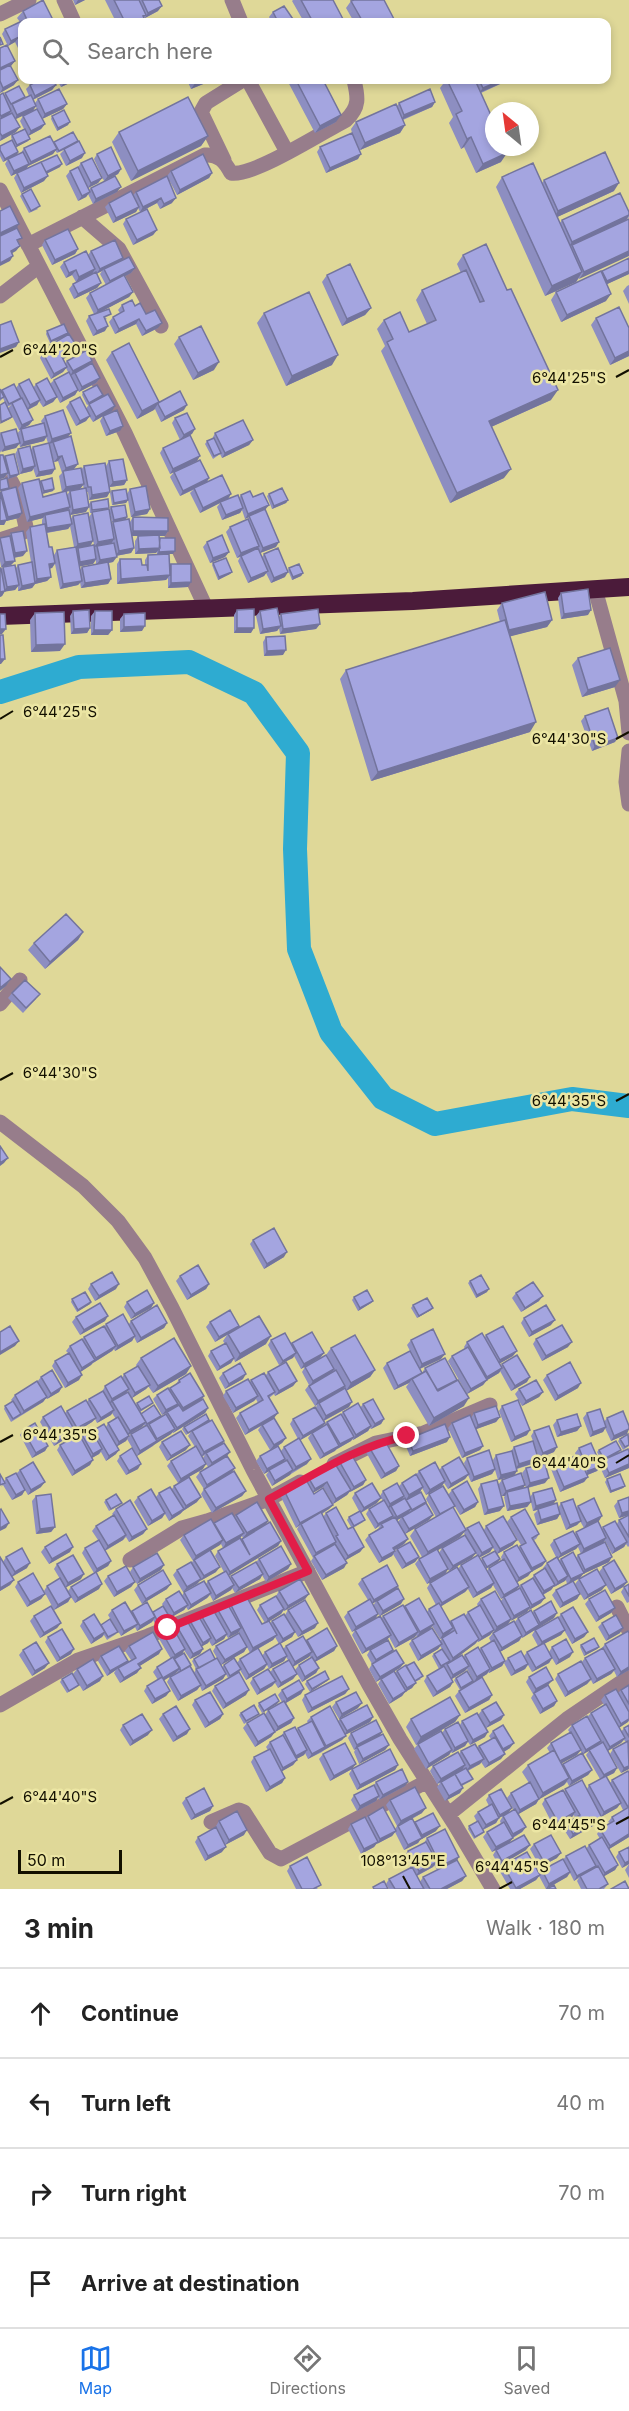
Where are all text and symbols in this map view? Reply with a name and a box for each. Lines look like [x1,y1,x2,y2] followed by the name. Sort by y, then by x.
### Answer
[18,18,611,84] search box
[39,35,72,68] icon: search
[87,38,213,64] text: Search here
[485,102,539,156] north arrow
[23,340,97,359] text: 6°44'20"S
[532,368,606,387] text: 6°44'25"S
[23,702,97,721] text: 6°44'25"S
[532,729,606,748] text: 6°44'30"S
[23,1063,97,1082] text: 6°44'30"S
[532,1091,606,1110] text: 6°44'35"S
[393,1422,419,1448] route end
[23,1425,97,1444] text: 6°44'35"S
[532,1453,606,1472] text: 6°44'40"S
[154,1614,180,1640] route start
[23,1787,97,1806] text: 6°44'40"S
[532,1815,606,1834] text: 6°44'45"S
[18,1847,122,1874] scale bar
[27,1850,65,1870] text: 50 m
[360,1851,446,1870] text: 108°13'45"E
[475,1857,549,1876] text: 6°44'45"S
[24,1913,94,1944] text: 3 min
[486,1916,605,1940] text: Walk · 180 m
[24,1997,57,2030] icon: ahead
[81,2000,179,2026] text: Continue
[558,2001,605,2025] text: 70 m
[24,2087,57,2120] icon: left
[81,2090,171,2116] text: Turn left
[556,2091,605,2115] text: 40 m
[24,2177,57,2210] icon: right
[81,2180,187,2206] text: Turn right
[558,2181,605,2205] text: 70 m
[24,2267,57,2300] icon: arrive
[81,2270,300,2296] text: Arrive at destination
[79,2342,112,2398] tab: Map
[270,2342,346,2398] tab: Directions
[503,2342,550,2398] tab: Saved

